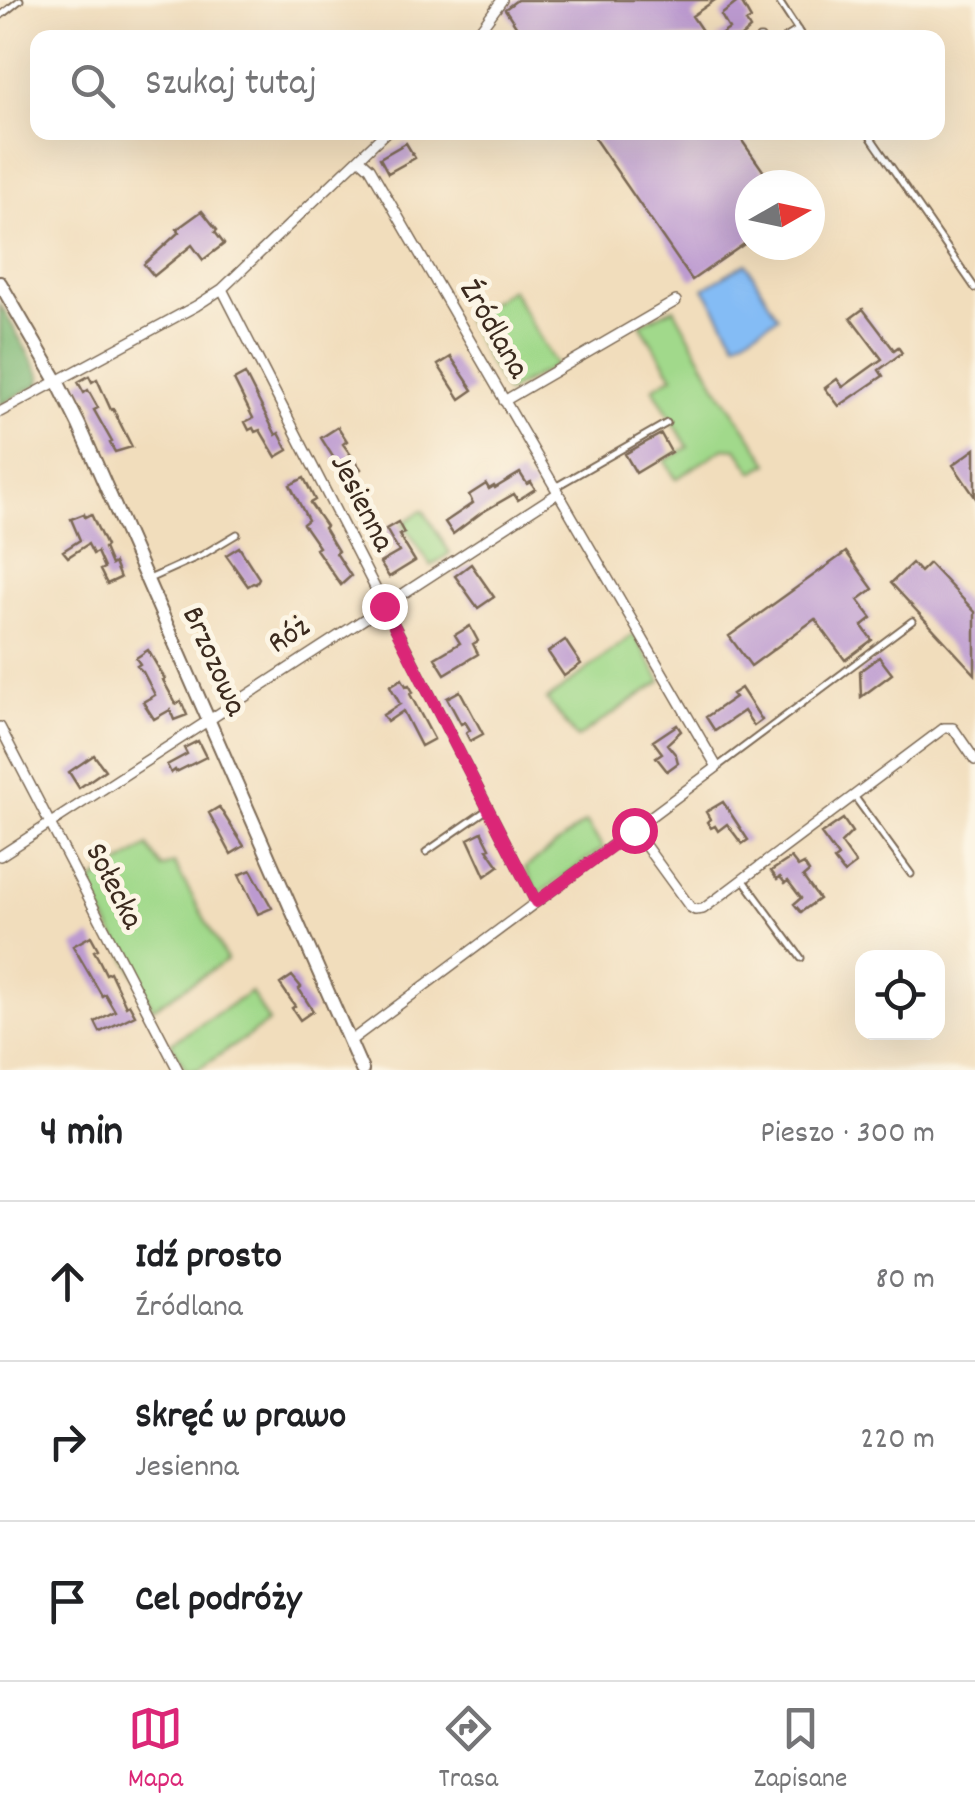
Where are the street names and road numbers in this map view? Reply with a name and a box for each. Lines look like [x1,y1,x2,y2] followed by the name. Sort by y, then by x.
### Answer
[445,272,539,389] street label: Źródlana
[316,447,404,562] street label: Jesienna
[168,600,257,725] street label: Brzozowa
[260,606,320,668] street label: Róż
[71,836,154,939] street label: Sołecka

